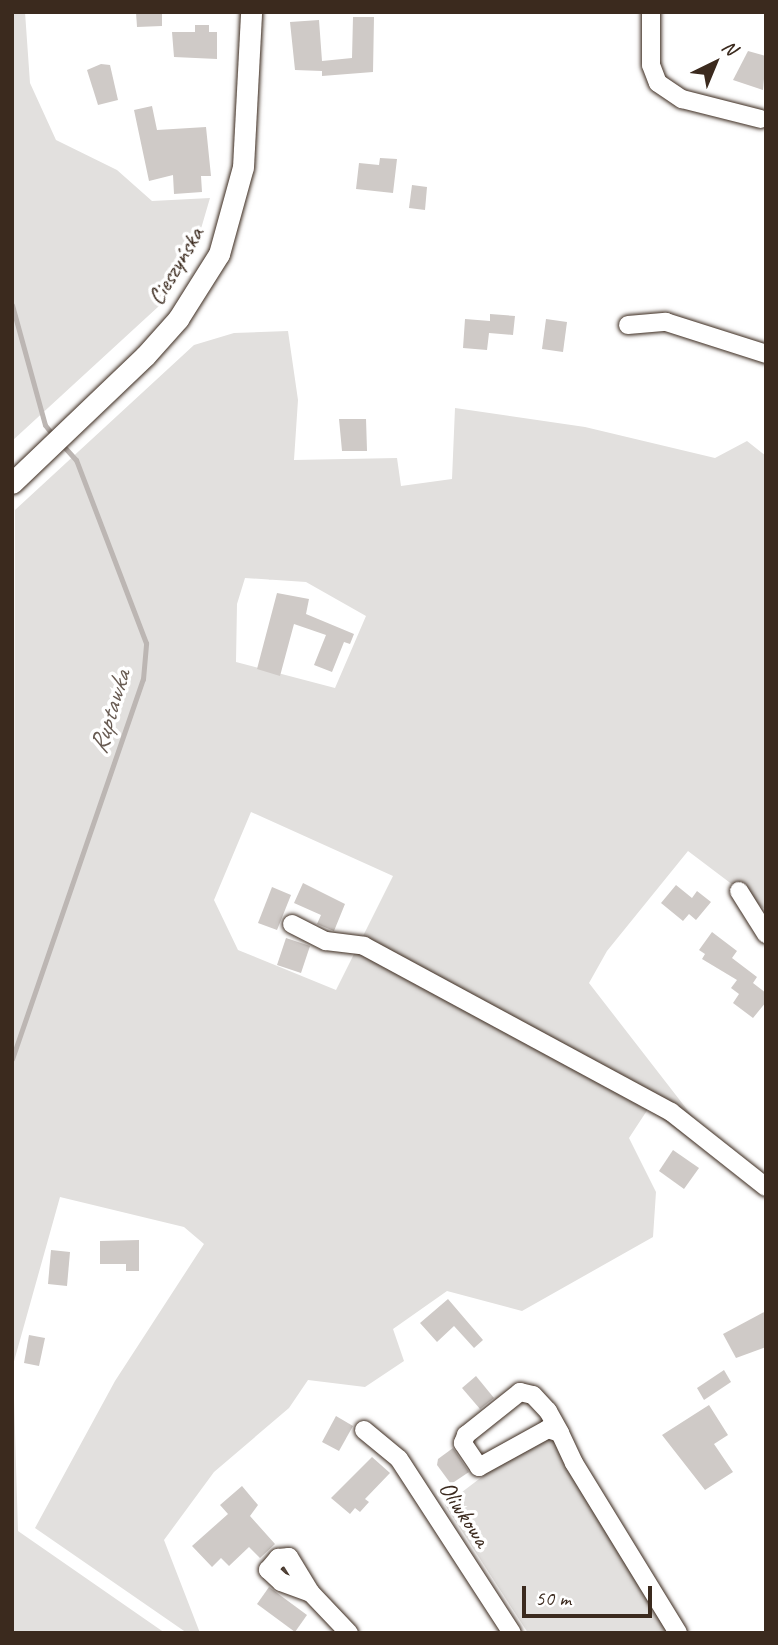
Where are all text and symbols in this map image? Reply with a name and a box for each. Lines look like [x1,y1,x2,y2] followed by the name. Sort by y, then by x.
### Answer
[680,28,750,98] north arrow
[717,35,742,60] text: N
[142,222,210,310] street label: Cieszyńska
[83,667,137,757] water label: Ruptawka
[432,1476,496,1552] street label: Oliwkowa
[526,1572,656,1616] scale bar
[535,1585,571,1611] text: 50 m

